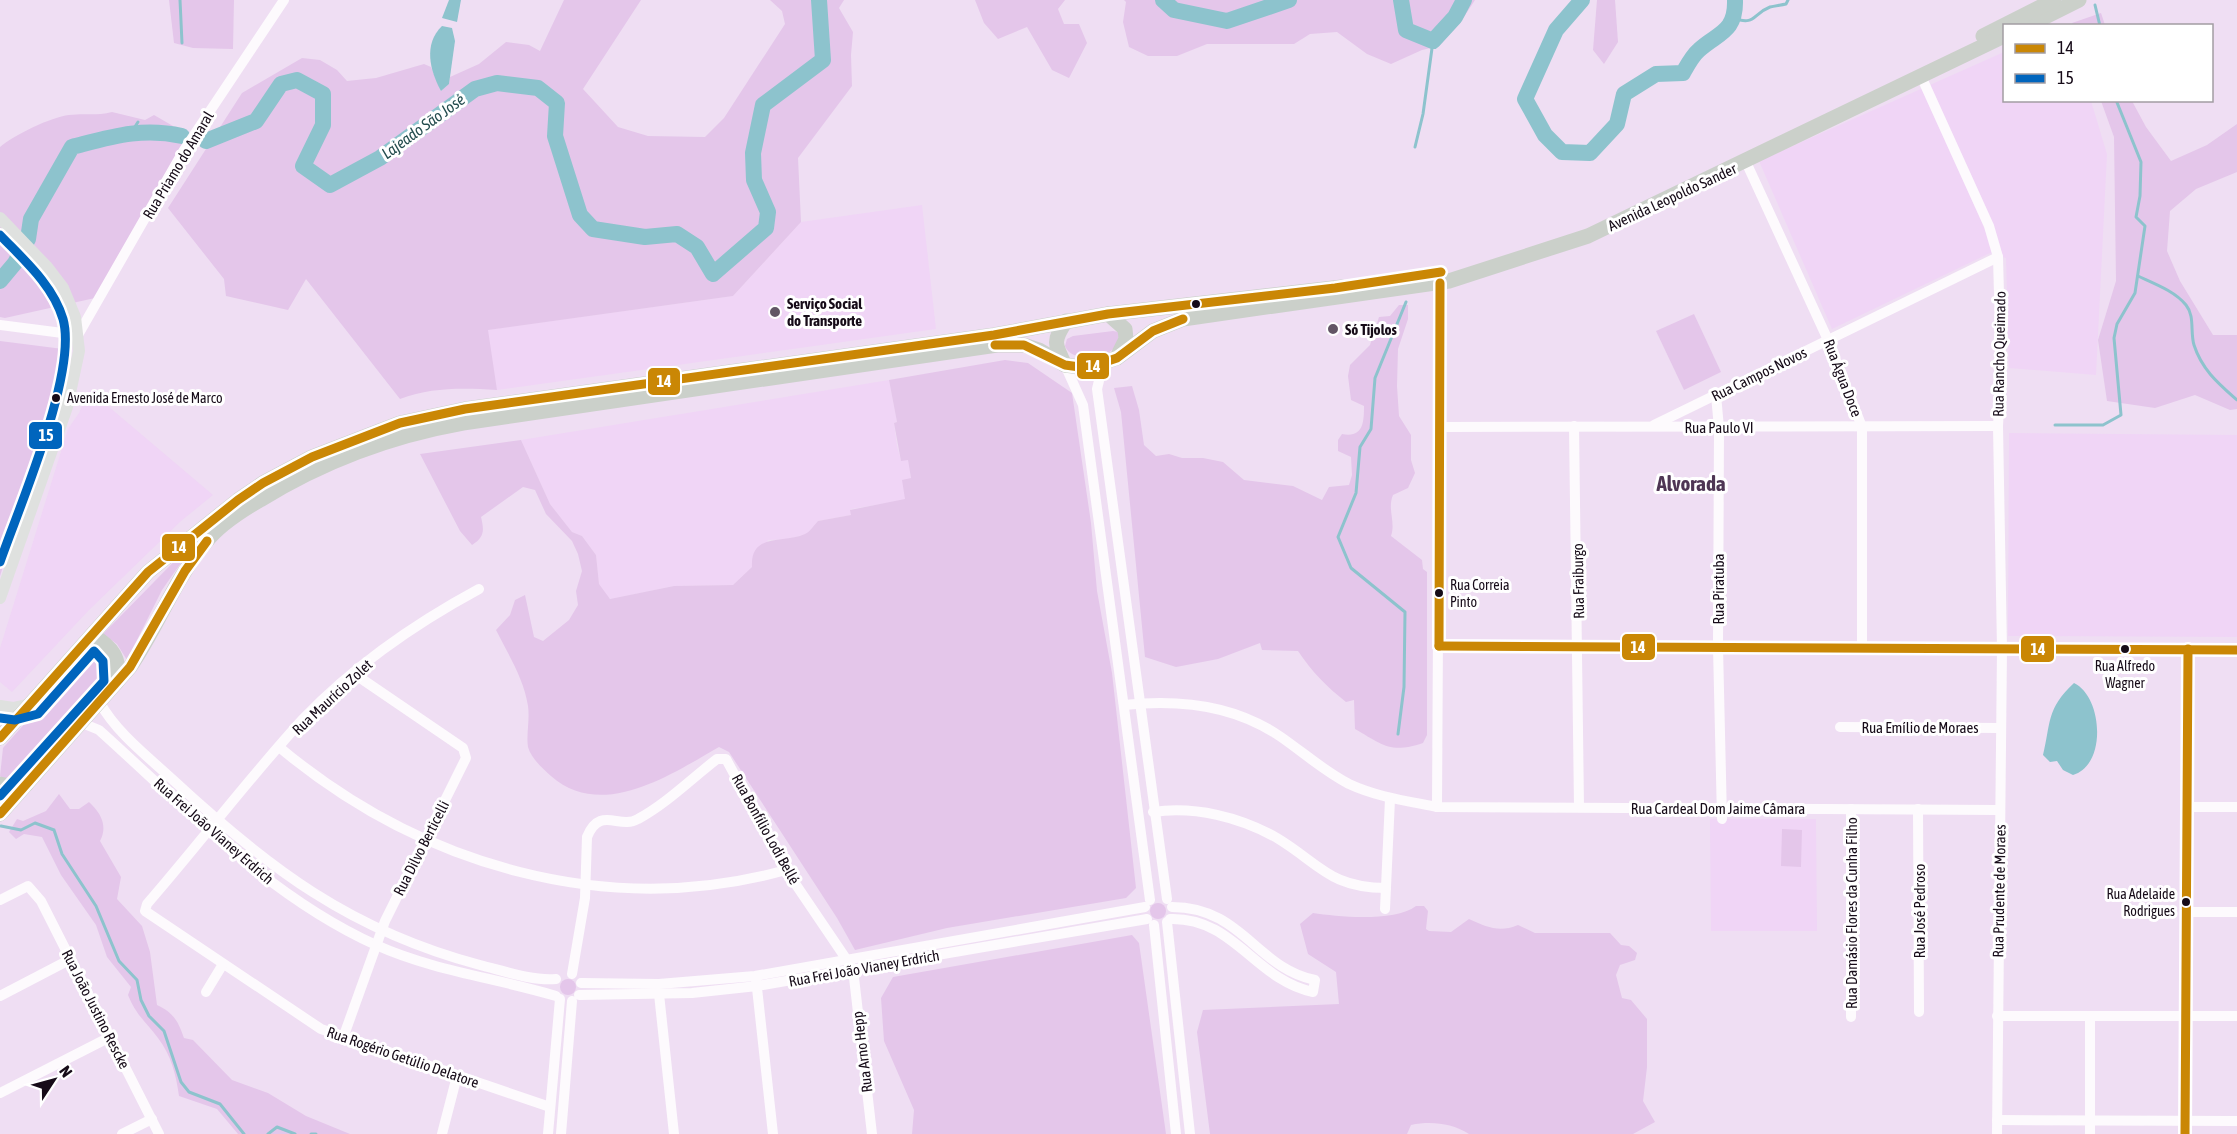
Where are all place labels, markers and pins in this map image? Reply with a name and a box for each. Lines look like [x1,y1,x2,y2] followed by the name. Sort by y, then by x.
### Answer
[787,295,863,329] place label: Serviço Social do Transporte
[1190,298,1202,310] unlabelled marker
[768,305,782,319] marker: Serviço Social do Transporte
[1345,321,1398,338] place label: Só Tijolos
[1326,322,1340,336] marker: Só Tijolos
[67,390,222,406] place label: Avenida Ernesto José de Marco
[50,392,62,404] marker: Avenida Ernesto José de Marco
[1450,577,1509,610] place label: Rua Correia Pinto
[1433,587,1445,599] marker: Rua Correia Pinto
[2119,643,2131,655] marker: Rua Alfredo Wagner
[2095,658,2155,691] place label: Rua Alfredo Wagner
[2107,886,2175,919] place label: Rua Adelaide Rodrigues
[2180,896,2192,908] marker: Rua Adelaide Rodrigues

